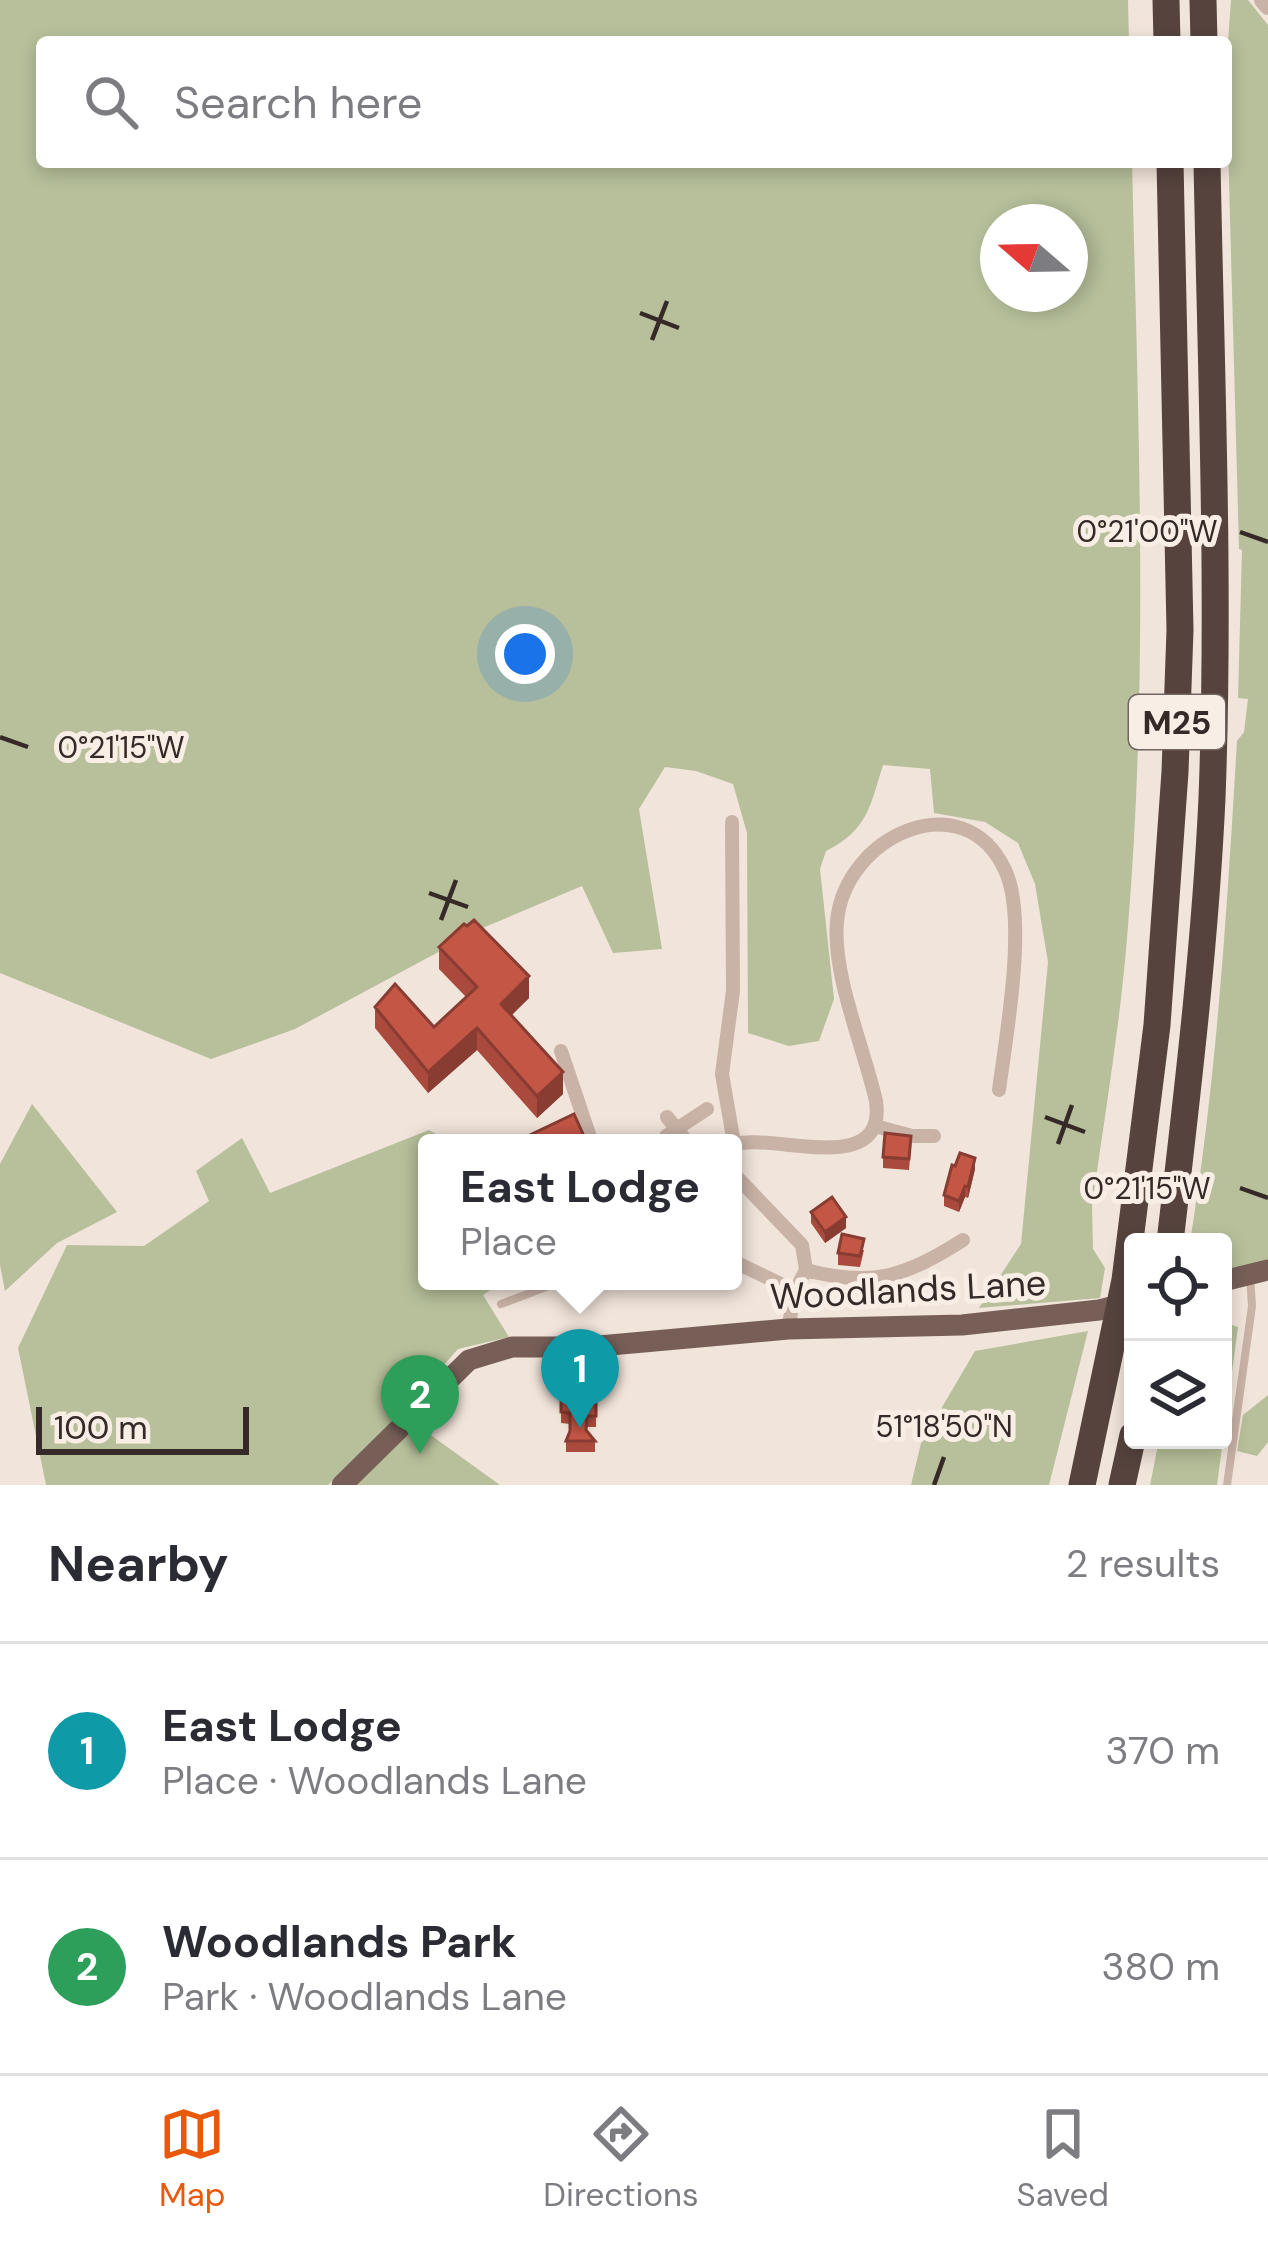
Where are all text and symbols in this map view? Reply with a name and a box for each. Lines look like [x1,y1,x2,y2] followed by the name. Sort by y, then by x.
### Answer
[36,36,1232,168] search box
[78,69,144,135] icon: search
[174,73,422,132] text: Search here
[980,204,1088,312] north arrow
[1076,512,1218,551] text: 0°21'00"W
[495,624,555,684] your location
[1129,695,1225,749] road number: M25
[57,728,185,767] text: 0°21'15"W
[418,1134,742,1290] popup
[460,1157,700,1216] text: East Lodge
[1083,1169,1211,1208] text: 0°21'15"W
[460,1216,557,1267] text: Place
[1124,1233,1232,1449] map controls
[1124,1233,1232,1341] button: locate
[769,1259,1047,1320] street label: Woodlands Lane
[541,1329,619,1428] pin: 1
[1124,1341,1232,1449] button: layers
[381,1355,459,1454] pin: 2
[36,1401,249,1454] scale bar
[54,1406,148,1449] text: 100 m
[875,1407,1013,1446] text: 51°18'50"N
[48,1530,229,1597] text: Nearby
[1066,1538,1220,1589] text: 2 results
[162,1696,402,1755] text: East Lodge
[80,1725,94,1776] text: 1
[1106,1725,1220,1776] text: 370 m
[162,1755,587,1806] text: Place · Woodlands Lane
[162,1912,517,1971] text: Woodlands Park
[76,1941,98,1992] text: 2
[1101,1941,1220,1992] text: 380 m
[162,1971,567,2022] text: Park · Woodlands Lane
[159,2101,225,2216] tab: Map
[543,2101,699,2216] tab: Directions
[1017,2101,1109,2216] tab: Saved

